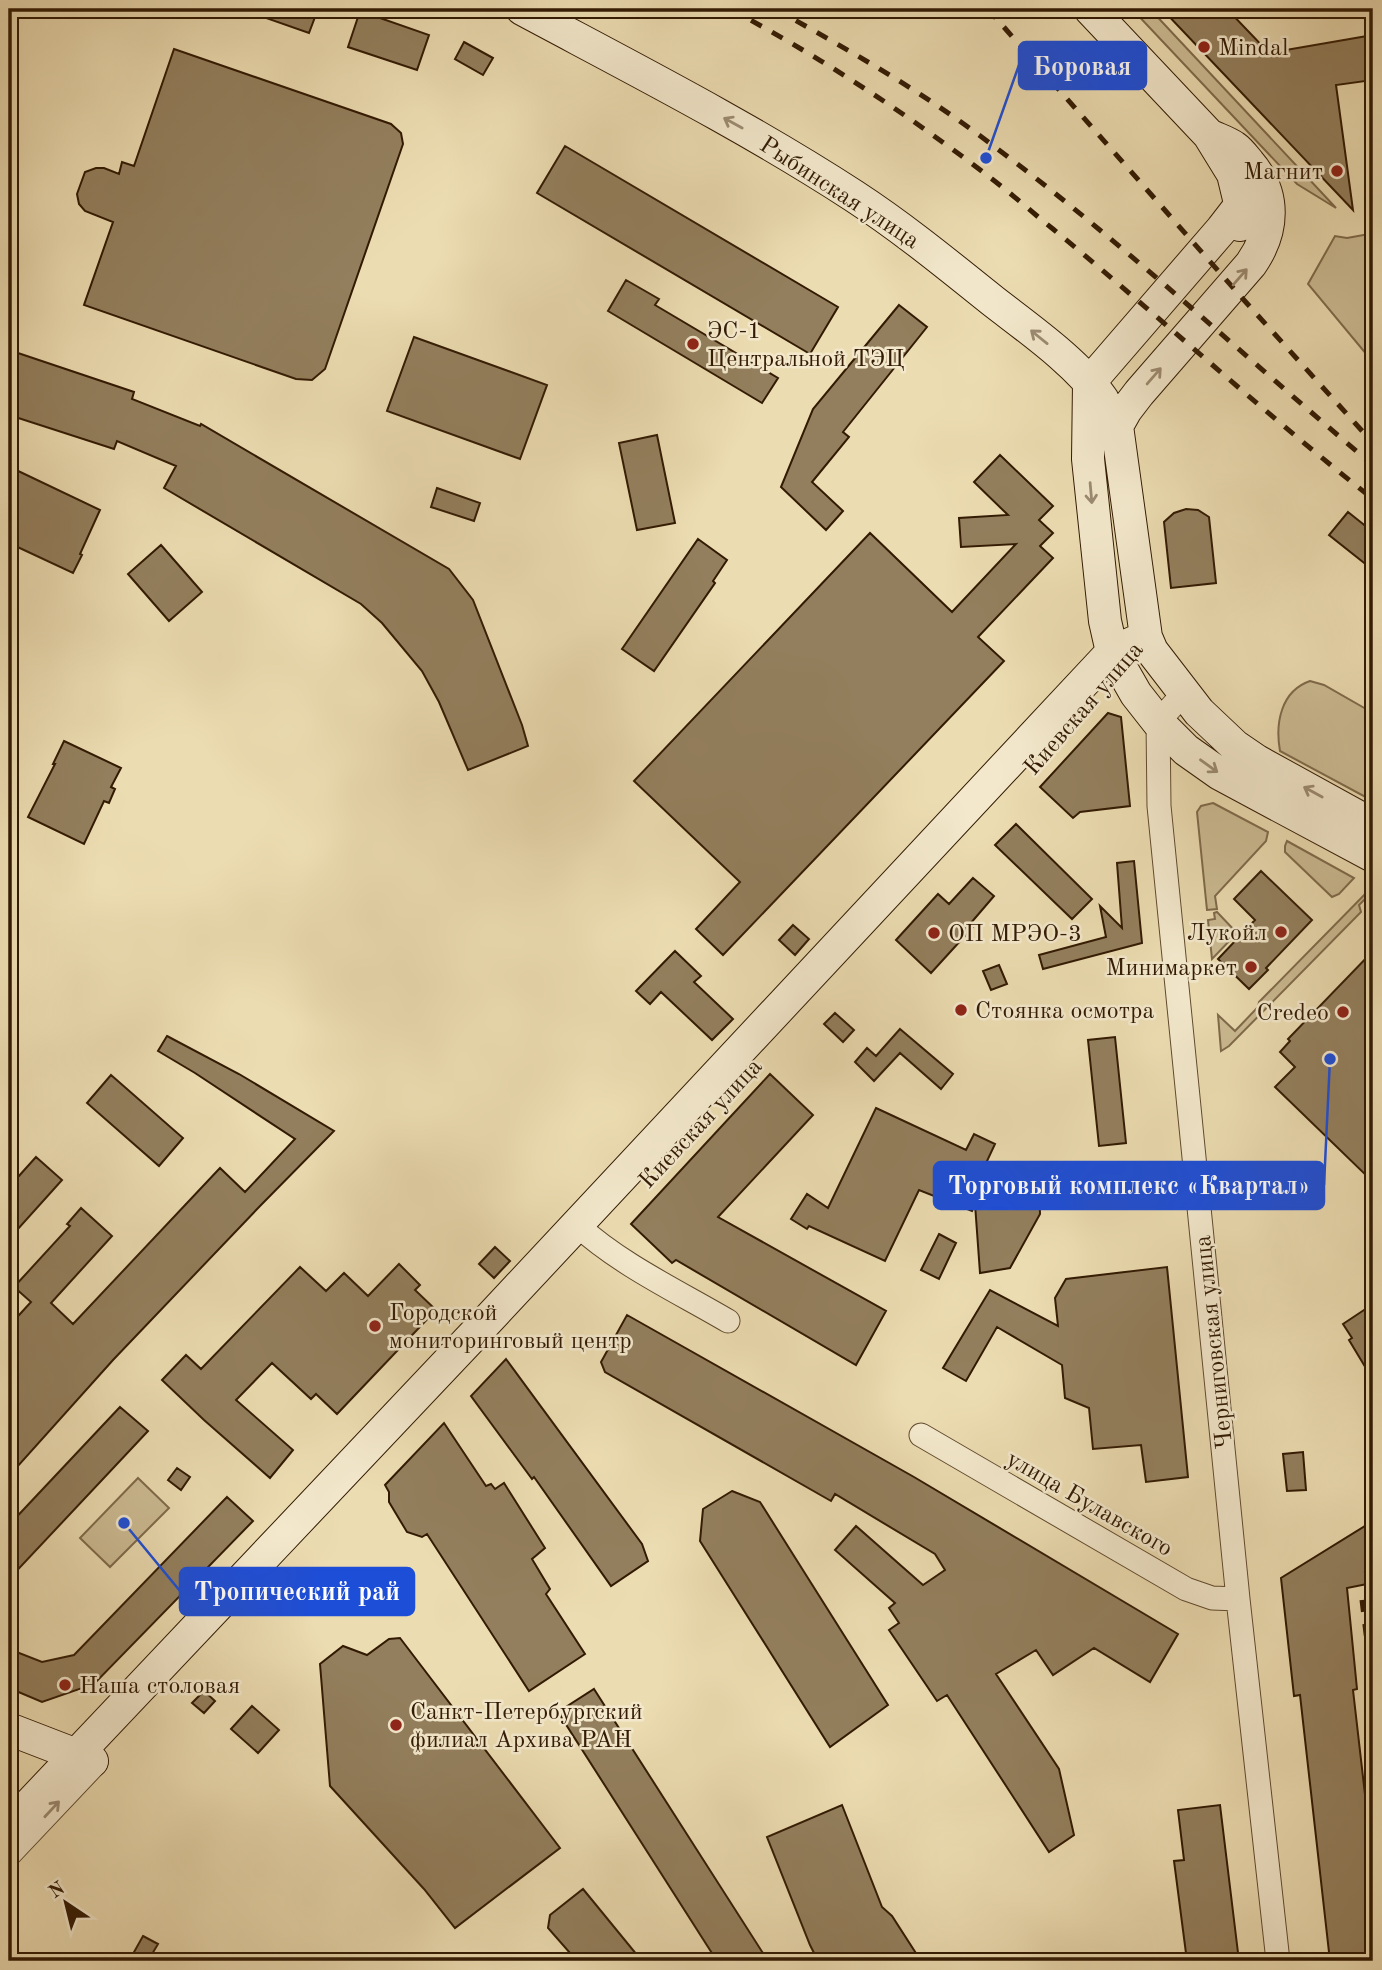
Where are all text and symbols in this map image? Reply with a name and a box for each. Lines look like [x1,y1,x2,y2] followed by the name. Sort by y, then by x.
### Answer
[1218,37,1288,61] place label: Mindal
[1196,39,1212,55] marker: Mindal
[1019,42,1146,89] callout: Боровая
[1033,55,1131,81] text: Боровая
[723,116,743,130] one-way arrow
[755,133,923,254] street label: Рыбинская улица
[1243,161,1323,185] place label: Магнит
[1329,163,1345,179] marker: Магнит
[1232,268,1248,286] one-way arrow
[707,320,904,372] place label: ЭС-1 Центральной ТЭЦ
[1030,330,1049,345] one-way arrow
[685,336,701,352] marker: ЭС-1 Центральной ТЭЦ
[1146,367,1162,385] one-way arrow
[1085,481,1098,504] one-way arrow
[1020,638,1149,781] street label: Киевская улица
[1199,759,1218,773] one-way arrow
[1304,785,1324,799] one-way arrow
[1187,922,1267,946] place label: Лукойл
[948,923,1082,947] place label: ОП МРЭО-3
[1273,924,1289,940] marker: Лукойл
[926,925,942,941] marker: ОП МРЭО-3
[1105,957,1237,981] place label: Минимаркет
[1243,959,1259,975] marker: Минимаркет
[975,1000,1154,1024] place label: Стоянка осмотра
[953,1002,969,1018] marker: Стоянка осмотра
[1257,1002,1329,1026] place label: Credeo
[1335,1004,1351,1020] marker: Credeo
[635,1055,768,1194] street label: Киевская улица
[934,1162,1324,1209] callout: Торговый комплекс «Квартал»
[948,1174,1310,1200] text: Торговый комплекс «Квартал»
[1192,1234,1238,1450] street label: Черниговская улица
[389,1302,632,1354] place label: Городской мониторинговый центр
[367,1318,383,1334] marker: Городской мониторинговый центр
[1002,1447,1176,1562] street label: улица Булавского
[180,1568,414,1615] callout: Тропический рай
[194,1580,400,1606] text: Тропический рай
[79,1675,240,1699] place label: Наша столовая
[57,1677,73,1693] marker: Наша столовая
[410,1701,643,1753] place label: Санкт-Петербургский филиал Архива РАН
[388,1717,404,1733] marker: Санкт-Петербургский филиал Архива РАН
[44,1801,61,1818] one-way arrow
[32,1868,102,1938] north arrow
[46,1879,69,1903] text: N

